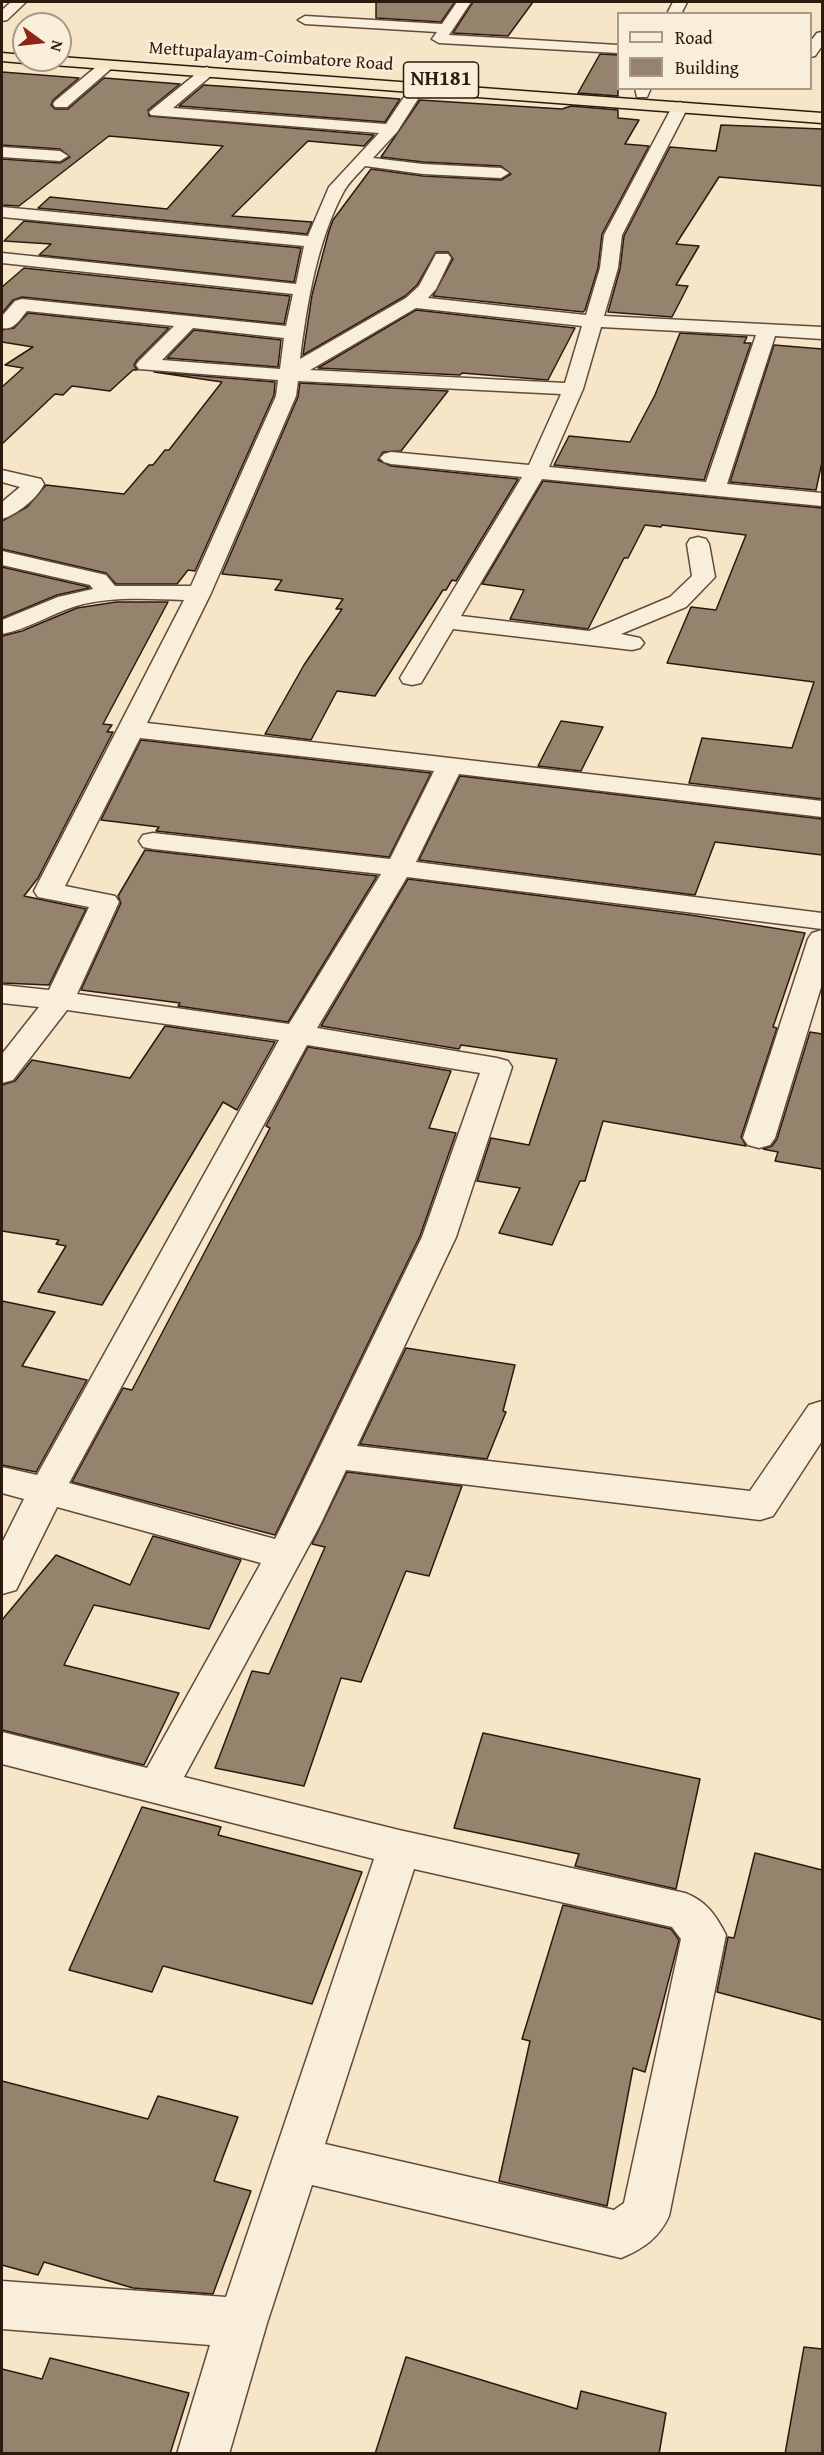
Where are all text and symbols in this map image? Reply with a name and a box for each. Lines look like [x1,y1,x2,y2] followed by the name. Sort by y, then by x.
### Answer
[12,12,72,72] north arrow
[617,12,812,90] legend
[675,24,713,51] text: Road
[44,38,70,54] text: N
[148,38,394,76] street label: Mettupalayam-Coimbatore Road
[675,54,739,81] text: Building
[404,62,478,98] road number: NH181

